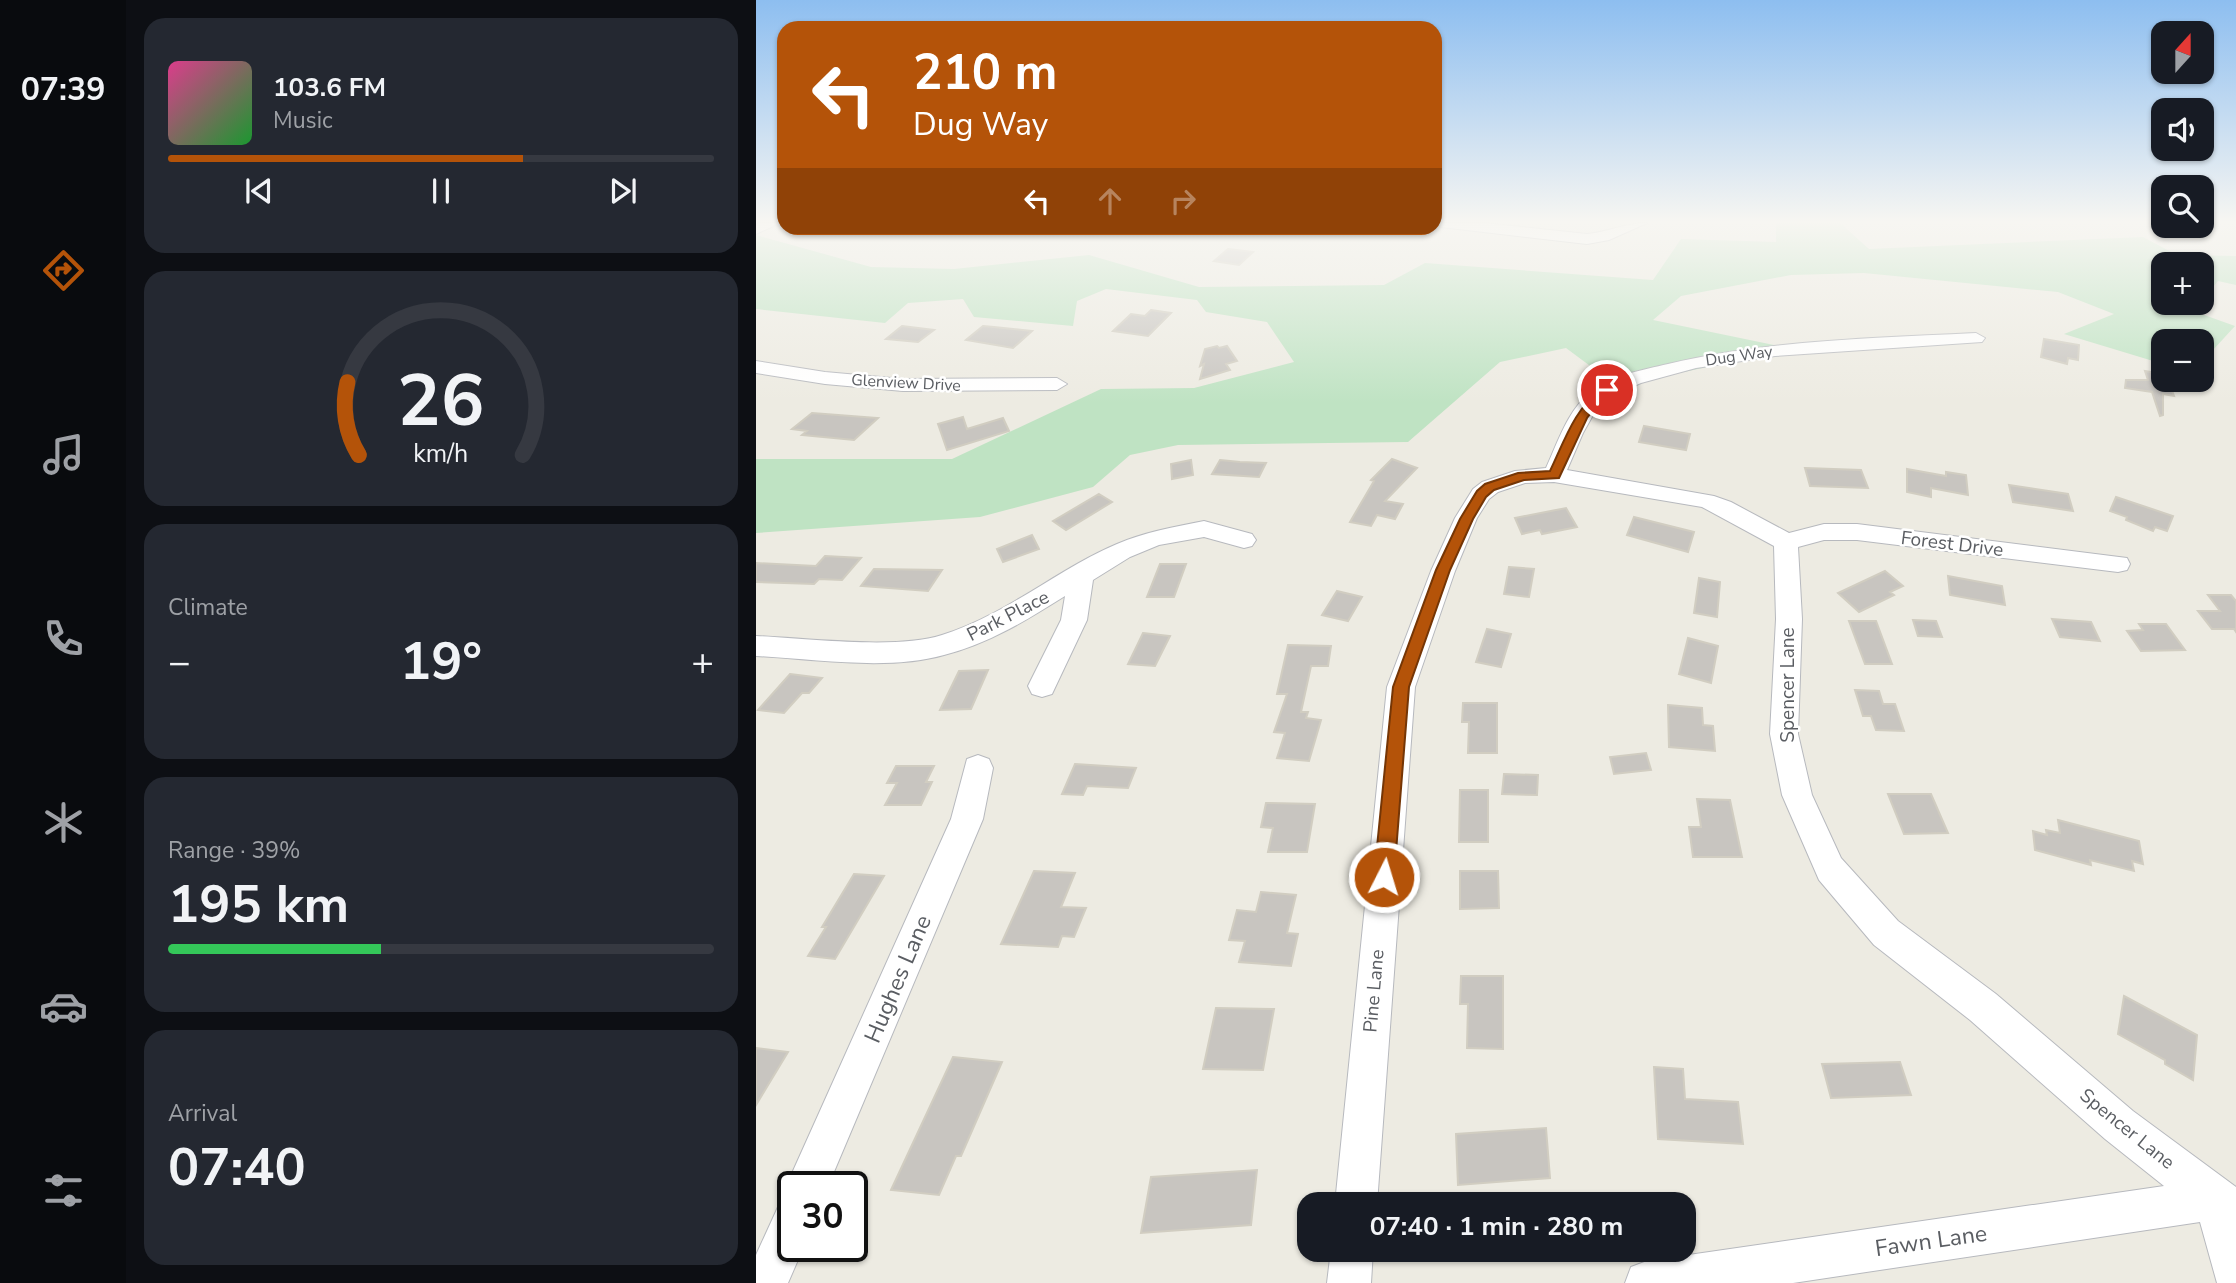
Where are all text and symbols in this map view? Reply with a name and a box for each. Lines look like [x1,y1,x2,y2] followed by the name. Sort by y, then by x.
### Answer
[2151,21,2214,84] north arrow
[2151,21,2214,392] map controls
[913,39,1057,106] text: 210 m
[798,49,889,140] icon: left
[21,68,105,111] text: 07:39
[273,70,386,105] text: 103.6 FM
[2151,98,2214,161] button: sound
[913,103,1048,146] text: Dug Way
[273,105,333,136] text: Music
[240,172,278,210] icon: previous
[422,172,460,210] icon: pause
[604,172,642,210] icon: next
[2151,175,2214,238] button: search
[1018,182,1056,220] icon: left
[1091,182,1129,220] icon: ahead
[1164,182,1202,220] icon: right
[39,246,88,295] icon: directions
[2151,252,2214,315] button: +
[2151,329,2214,392] button: −
[1704,340,1775,372] street label: Dug Way
[397,351,485,451] text: 26
[1577,360,1637,420] pin
[851,369,961,397] street label: Glenview Drive
[1588,371,1626,409] icon: arrive
[39,430,88,479] icon: music
[413,436,469,470] text: km/h
[1899,525,2005,563] street label: Forest Drive
[962,584,1054,648] street label: Park Place
[168,592,248,623] text: Climate
[39,614,88,663] icon: phone
[400,626,482,697] text: 19°
[1775,627,1801,743] street label: Spencer Lane
[168,637,191,688] text: −
[691,637,714,688] text: +
[39,798,88,847] icon: climate
[168,835,300,866] text: Range · 39%
[1347,840,1421,914] position arrow
[168,869,349,940] text: 195 km
[857,910,939,1048] street label: Hughes Lane
[1357,948,1391,1034] street label: Pine Lane
[39,982,88,1031] icon: car
[2074,1083,2180,1175] street label: Spencer Lane
[168,1098,237,1129] text: Arrival
[168,1132,306,1203] text: 07:40
[39,1166,88,1215] icon: filters
[777,1171,868,1262] speed limit sign: 30
[1370,1209,1623,1244] text: 07:40 · 1 min · 280 m
[1873,1218,1989,1264] street label: Fawn Lane

